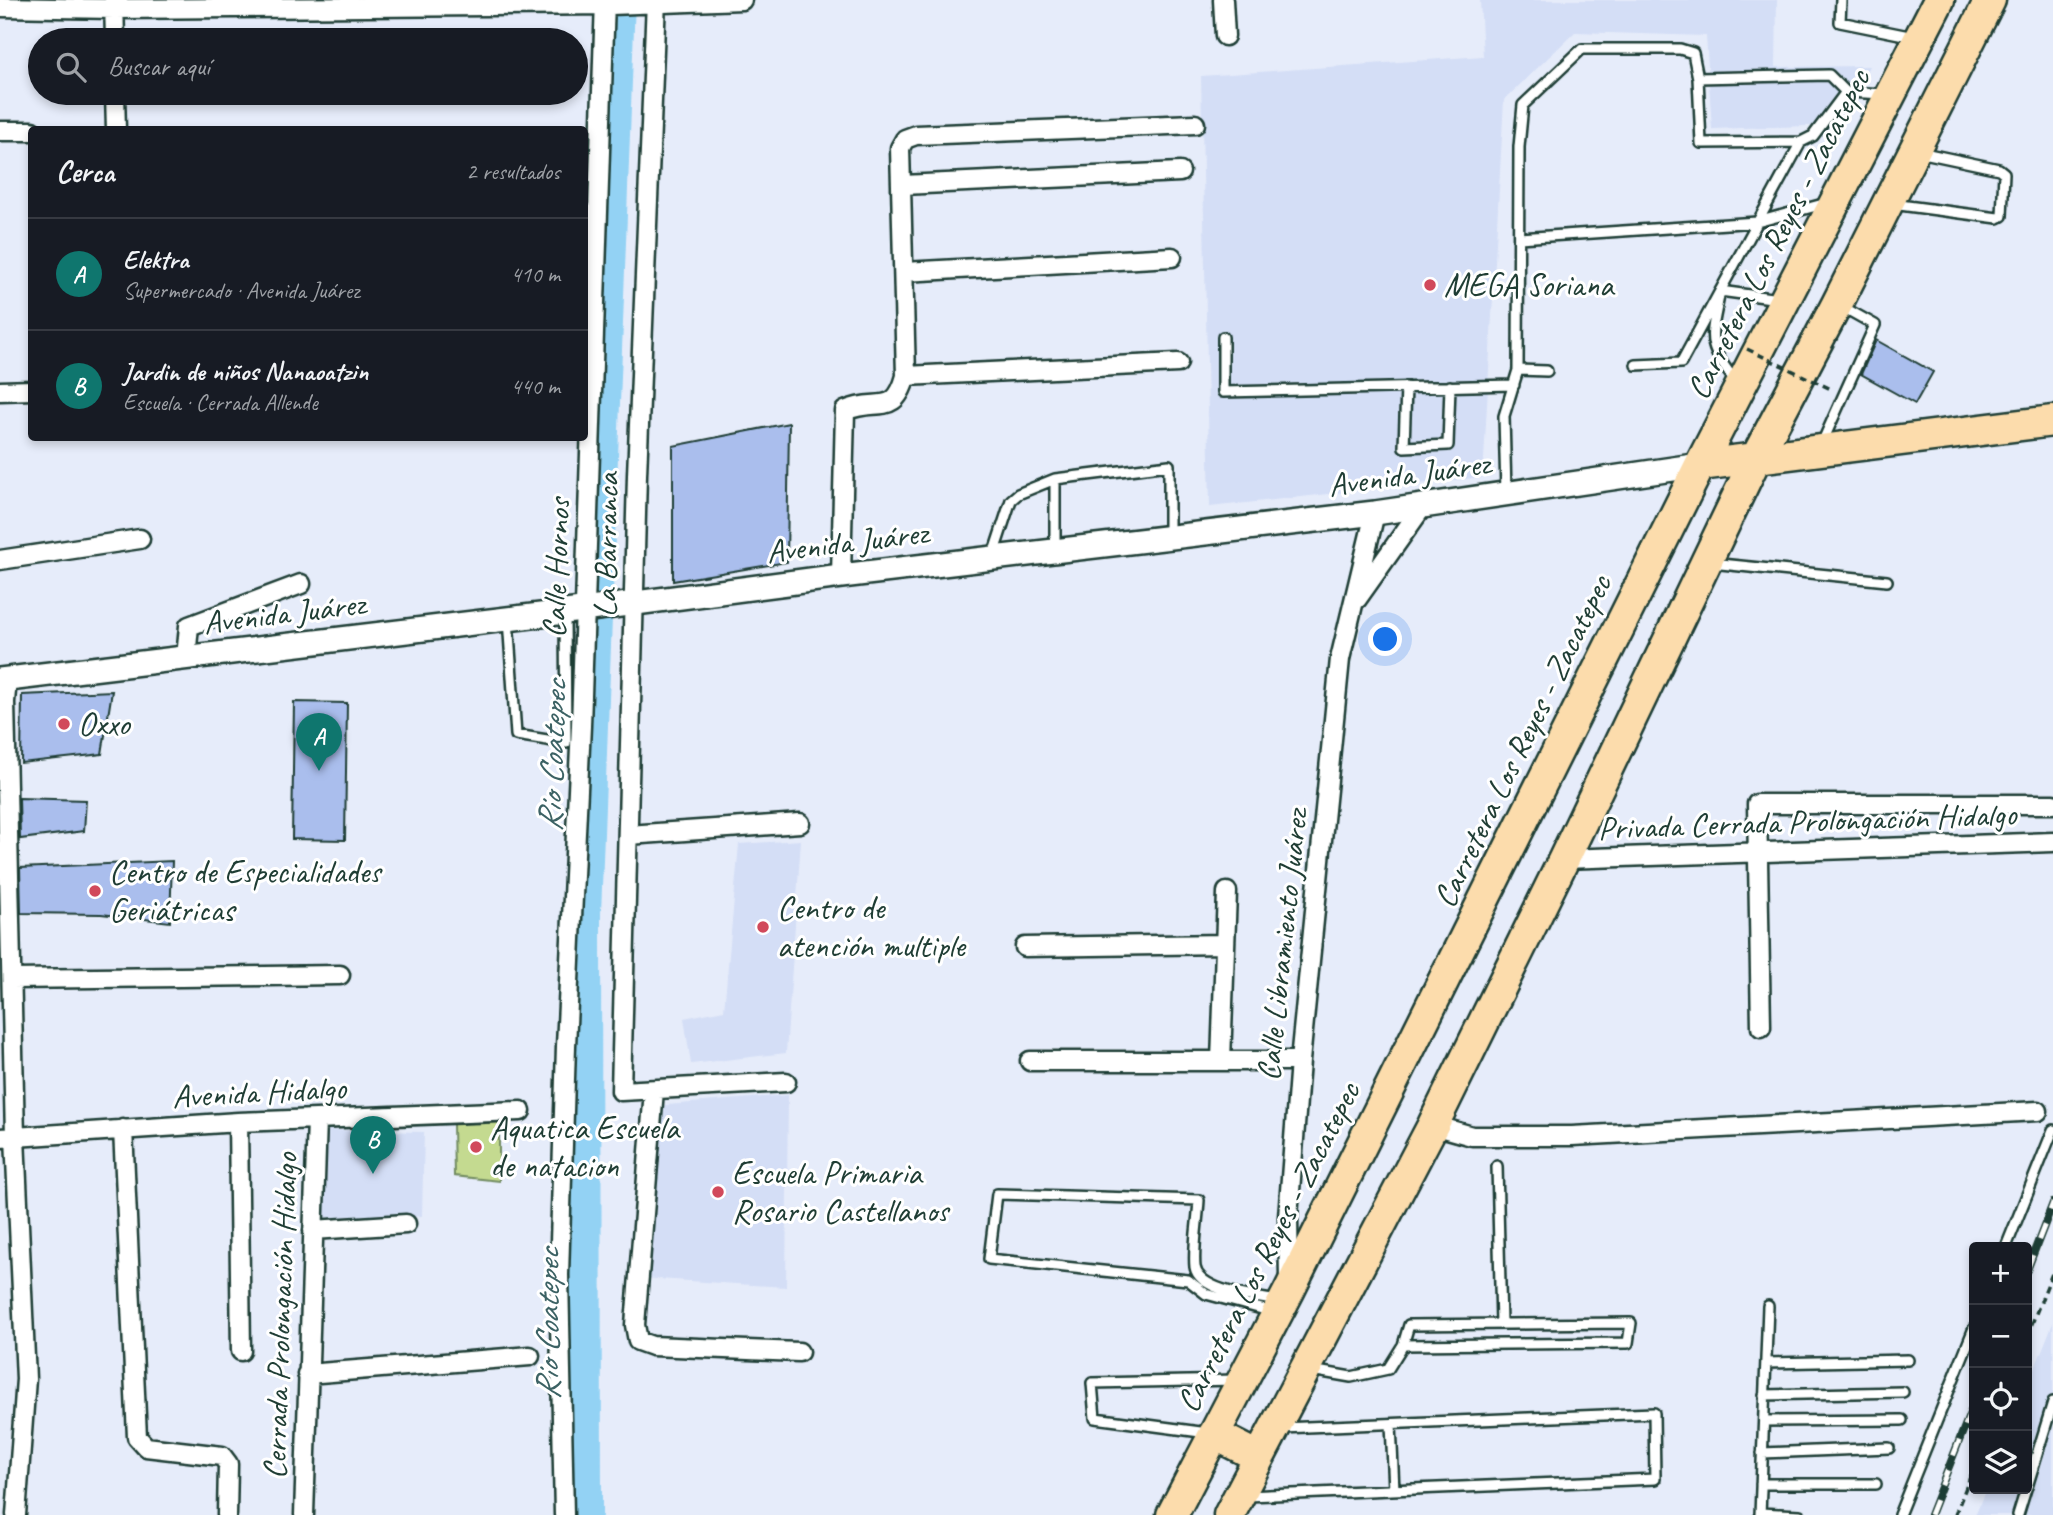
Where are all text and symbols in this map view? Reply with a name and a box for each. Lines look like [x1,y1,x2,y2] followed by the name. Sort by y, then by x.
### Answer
[28,28,588,105] search box
[52,48,90,86] icon: search
[108,50,210,83] text: Buscar aquí
[1676,60,1881,406] street label: Carretera Los Reyes - Zacatepec
[56,153,114,191] text: Cerca
[466,157,560,186] text: 2 resultados
[123,243,189,276] text: Elektra
[73,260,85,289] text: A
[511,260,560,289] text: 410 m
[1444,264,1616,306] place label: MEGA Soriana
[123,276,359,305] text: Supermercado · Avenida Juárez
[1422,277,1438,293] marker: MEGA Soriana
[123,355,368,388] text: Jardin de niños Nanaoatzin
[73,372,85,401] text: B
[511,372,560,401] text: 440 m
[123,388,318,417] text: Escuela · Cerrada Allende
[1326,442,1495,506] street label: Avenida Juárez
[584,470,628,618] street label: La Barranca
[533,495,580,639] street label: Calle Hornos
[764,511,933,573] street label: Avenida Juárez
[1423,566,1622,914] street label: Carretera Los Reyes - Zacatepec
[201,582,370,644] street label: Avenida Juárez
[1368,622,1402,656] your location
[527,676,577,832] water label: Rio Coatepec
[78,703,132,745] place label: Oxxo
[296,713,342,771] pin: A
[56,716,72,732] marker: Oxxo
[1597,793,2018,849] street label: Privada Cerrada Prolongación Hidalgo
[1247,805,1317,1083] street label: Calle Libramiento Juárez
[109,851,383,931] place label: Centro de Especialidades Geriátricas
[87,883,103,899] marker: Centro de Especialidades Geriátricas
[777,887,967,967] place label: Centro de atención multiple
[755,919,771,935] marker: Centro de atención multiple
[171,1066,348,1118] street label: Avenida Hidalgo
[1166,1073,1371,1419] street label: Carretera Los Reyes - Zacatepec
[490,1107,681,1187] place label: Aquatica Escuela de natacion
[350,1116,396,1174] pin: B
[468,1139,484,1155] marker: Aquatica Escuela de natacion
[253,1151,307,1480] street label: Cerrada Prolongación Hidalgo
[732,1152,951,1232] place label: Escuela Primaria Rosario Castellanos
[710,1184,726,1200] marker: Escuela Primaria Rosario Castellanos
[1969,1242,2032,1494] map controls
[1969,1242,2032,1305] button: +
[525,1244,570,1400] water label: Rio Coatepec
[1969,1305,2032,1368] button: −
[1969,1368,2032,1431] button: locate
[1969,1431,2032,1494] button: layers

